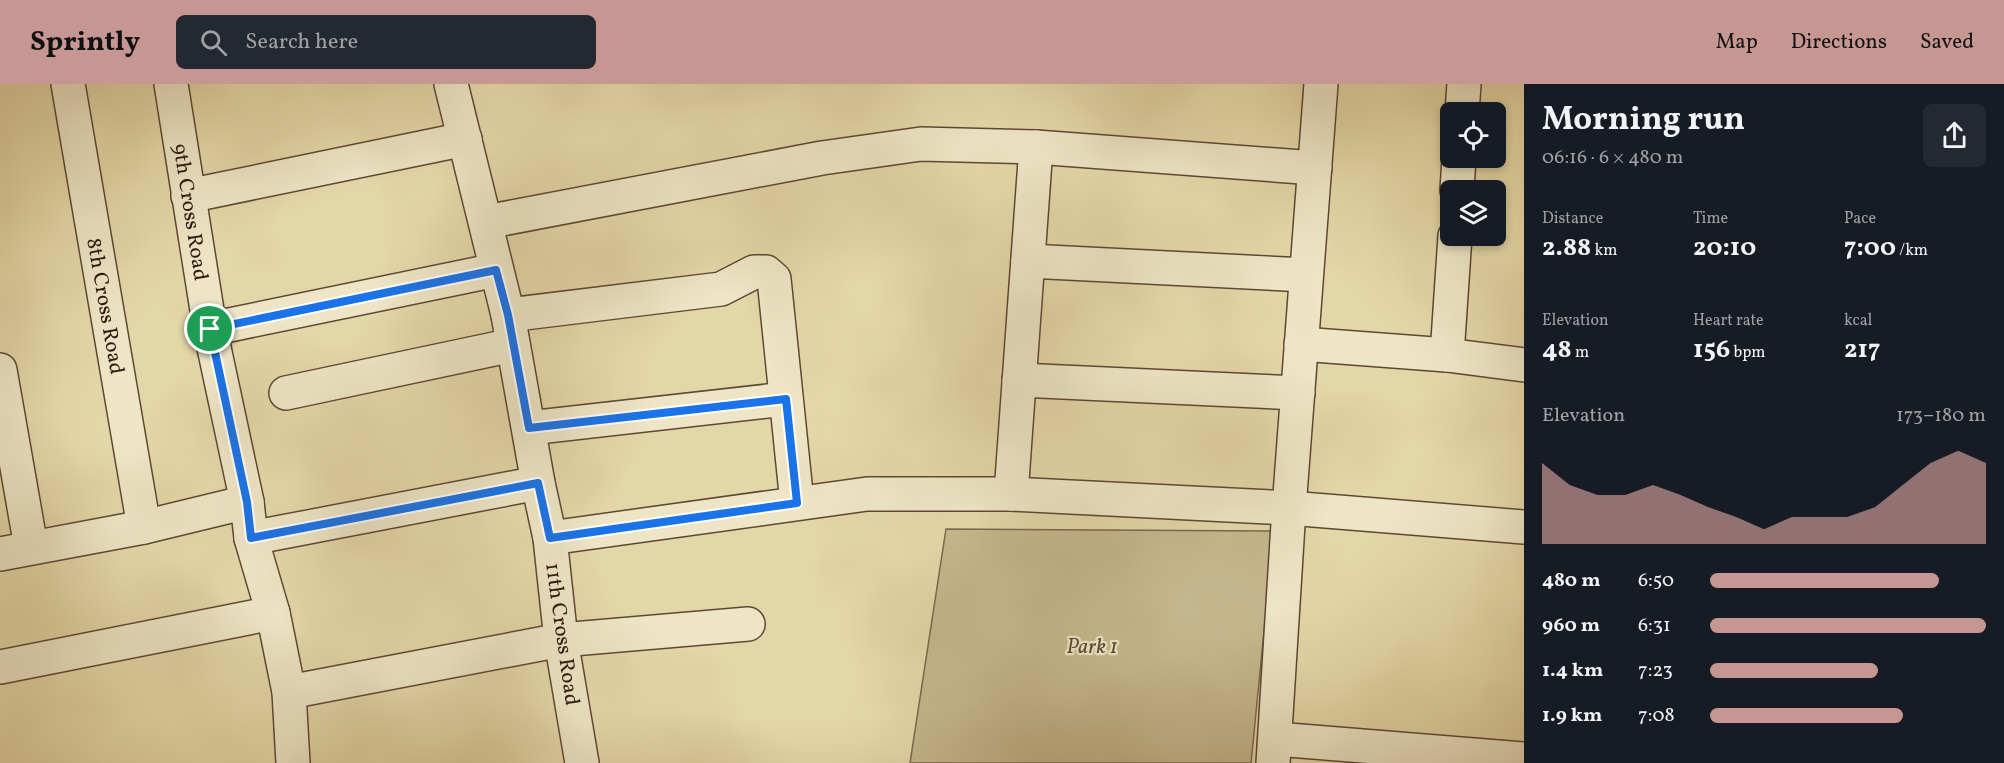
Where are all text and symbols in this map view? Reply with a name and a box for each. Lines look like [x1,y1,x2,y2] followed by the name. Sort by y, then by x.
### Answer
[176,15,596,69] search box
[30,23,140,62] text: Sprintly
[197,26,230,59] icon: search
[245,27,358,58] text: Search here
[1716,28,1758,57] text: Map
[1791,28,1887,57] text: Directions
[1920,28,1974,57] text: Saved
[1542,98,1745,144] text: Morning run
[1440,102,1506,246] map controls
[1440,102,1506,168] button: locate
[1923,104,1986,167] button: share
[164,142,215,283] street label: 9th Cross Road
[1542,144,1683,172] text: 06:16 · 6 × 480 m
[1440,180,1506,246] button: layers
[1542,208,1603,230] text: Distance
[1693,208,1728,230] text: Time
[1844,208,1876,230] text: Pace
[1542,230,1591,266] text: 2.88
[1693,230,1756,266] text: 20:10
[1844,230,1896,266] text: 7:00
[78,236,131,377] street label: 8th Cross Road
[1591,240,1617,262] text: km
[1896,240,1928,262] text: /km
[184,303,235,354] pin
[1542,310,1609,332] text: Elevation
[1693,310,1764,332] text: Heart rate
[1844,310,1872,332] text: kcal
[193,312,226,345] icon: arrive
[1542,332,1572,368] text: 48
[1693,332,1730,368] text: 156
[1844,332,1880,368] text: 217
[1572,342,1589,364] text: m
[1730,342,1766,364] text: bpm
[1542,402,1625,430] text: Elevation
[1896,402,1986,430] text: 173–180 m
[537,561,586,707] street label: 11th Cross Road
[1542,567,1601,595] text: 480 m
[1638,567,1674,595] text: 6:50
[1542,612,1600,640] text: 960 m
[1638,612,1671,640] text: 6:31
[1066,633,1118,662] park label: Park 1
[1542,657,1603,685] text: 1.4 km
[1638,657,1673,685] text: 7:23
[1542,702,1602,730] text: 1.9 km
[1638,702,1675,730] text: 7:08

